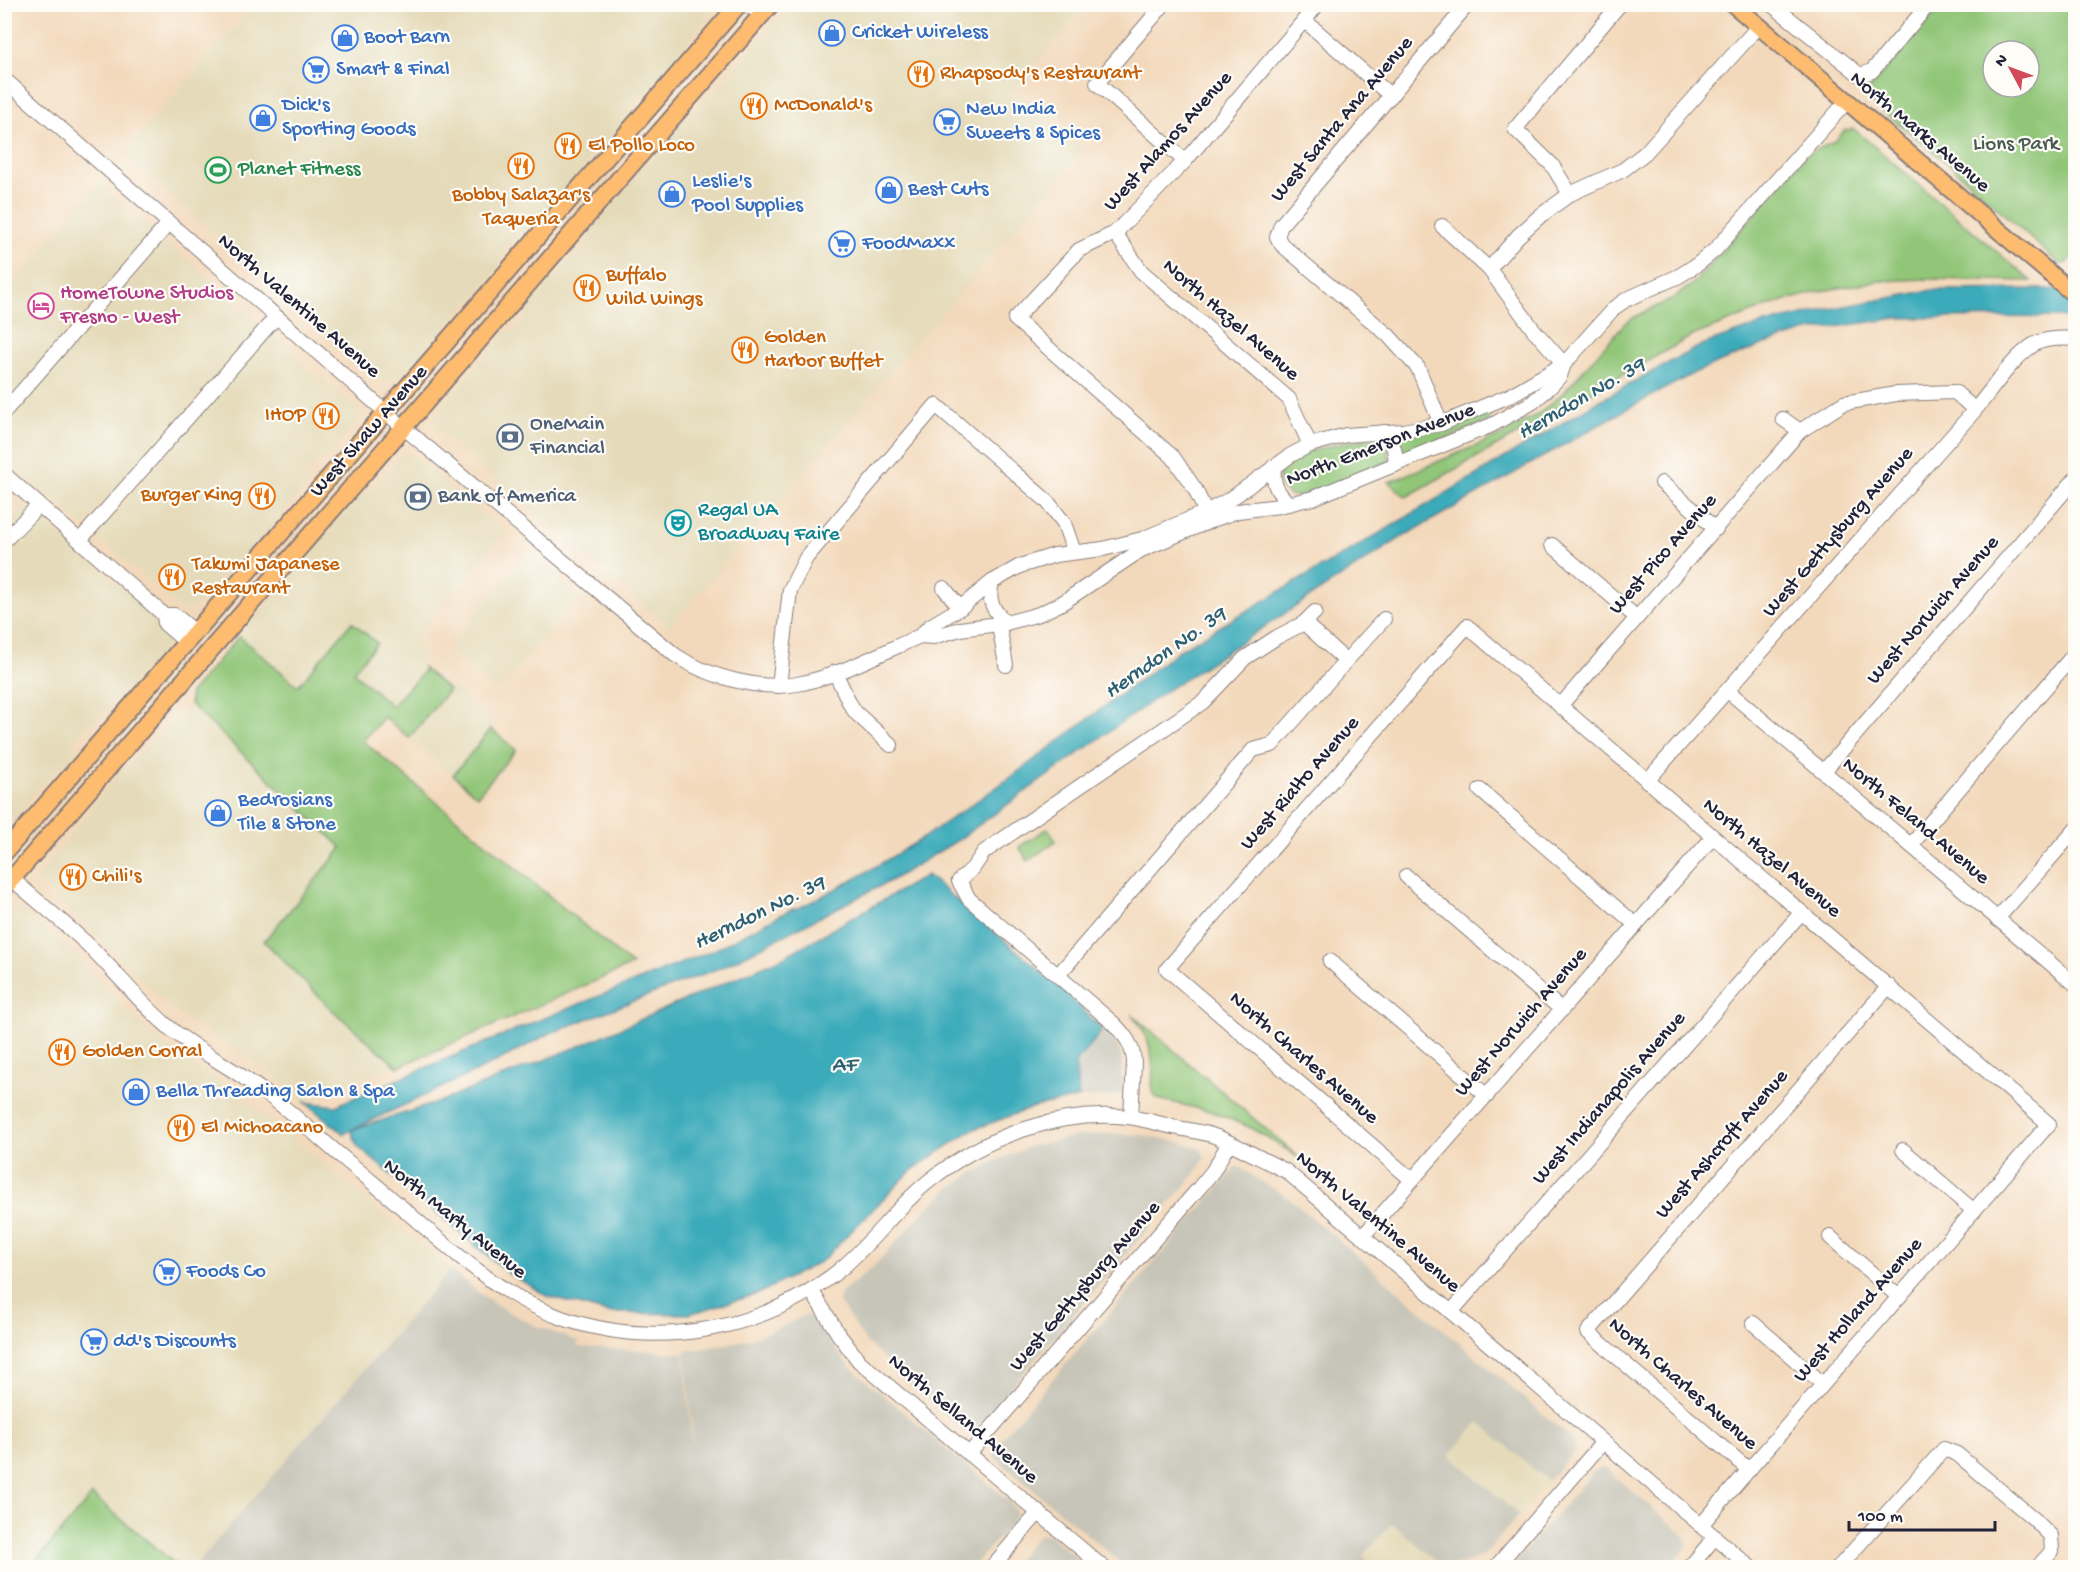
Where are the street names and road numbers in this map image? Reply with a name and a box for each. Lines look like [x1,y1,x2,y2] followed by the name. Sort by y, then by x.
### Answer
[1266,31,1420,208] street label: West Santa Ana Avenue
[1099,66,1239,217] street label: West Alamos Avenue
[1844,67,1995,200] street label: North Marks Avenue
[211,229,385,385] street label: North Valentine Avenue
[1156,255,1304,388] street label: North Hazel Avenue
[306,360,435,503] street label: West Shaw Avenue
[1283,398,1480,493] street label: North Emerson Avenue
[1758,442,1921,623] street label: West Gettysburg Avenue
[1605,488,1724,621] street label: West Pico Avenue
[1862,530,2006,691] street label: West Norwich Avenue
[1236,711,1367,856] street label: West Rialto Avenue
[1836,753,1995,892] street label: North Feland Avenue
[1697,794,1846,925] street label: North Hazel Avenue
[1450,942,1594,1103] street label: West Norwich Avenue
[1223,987,1384,1131] street label: North Charles Avenue
[1528,1006,1693,1191] street label: West Indianapolis Avenue
[1651,1064,1796,1225] street label: West Ashcroft Avenue
[1289,1147,1465,1300] street label: North Valentine Avenue
[377,1154,532,1286] street label: North Marty Avenue
[1005,1196,1168,1377] street label: West Gettysburg Avenue
[1789,1232,1930,1389] street label: West Holland Avenue
[1602,1313,1763,1457] street label: North Charles Avenue
[882,1350,1043,1491] street label: North Selland Avenue

